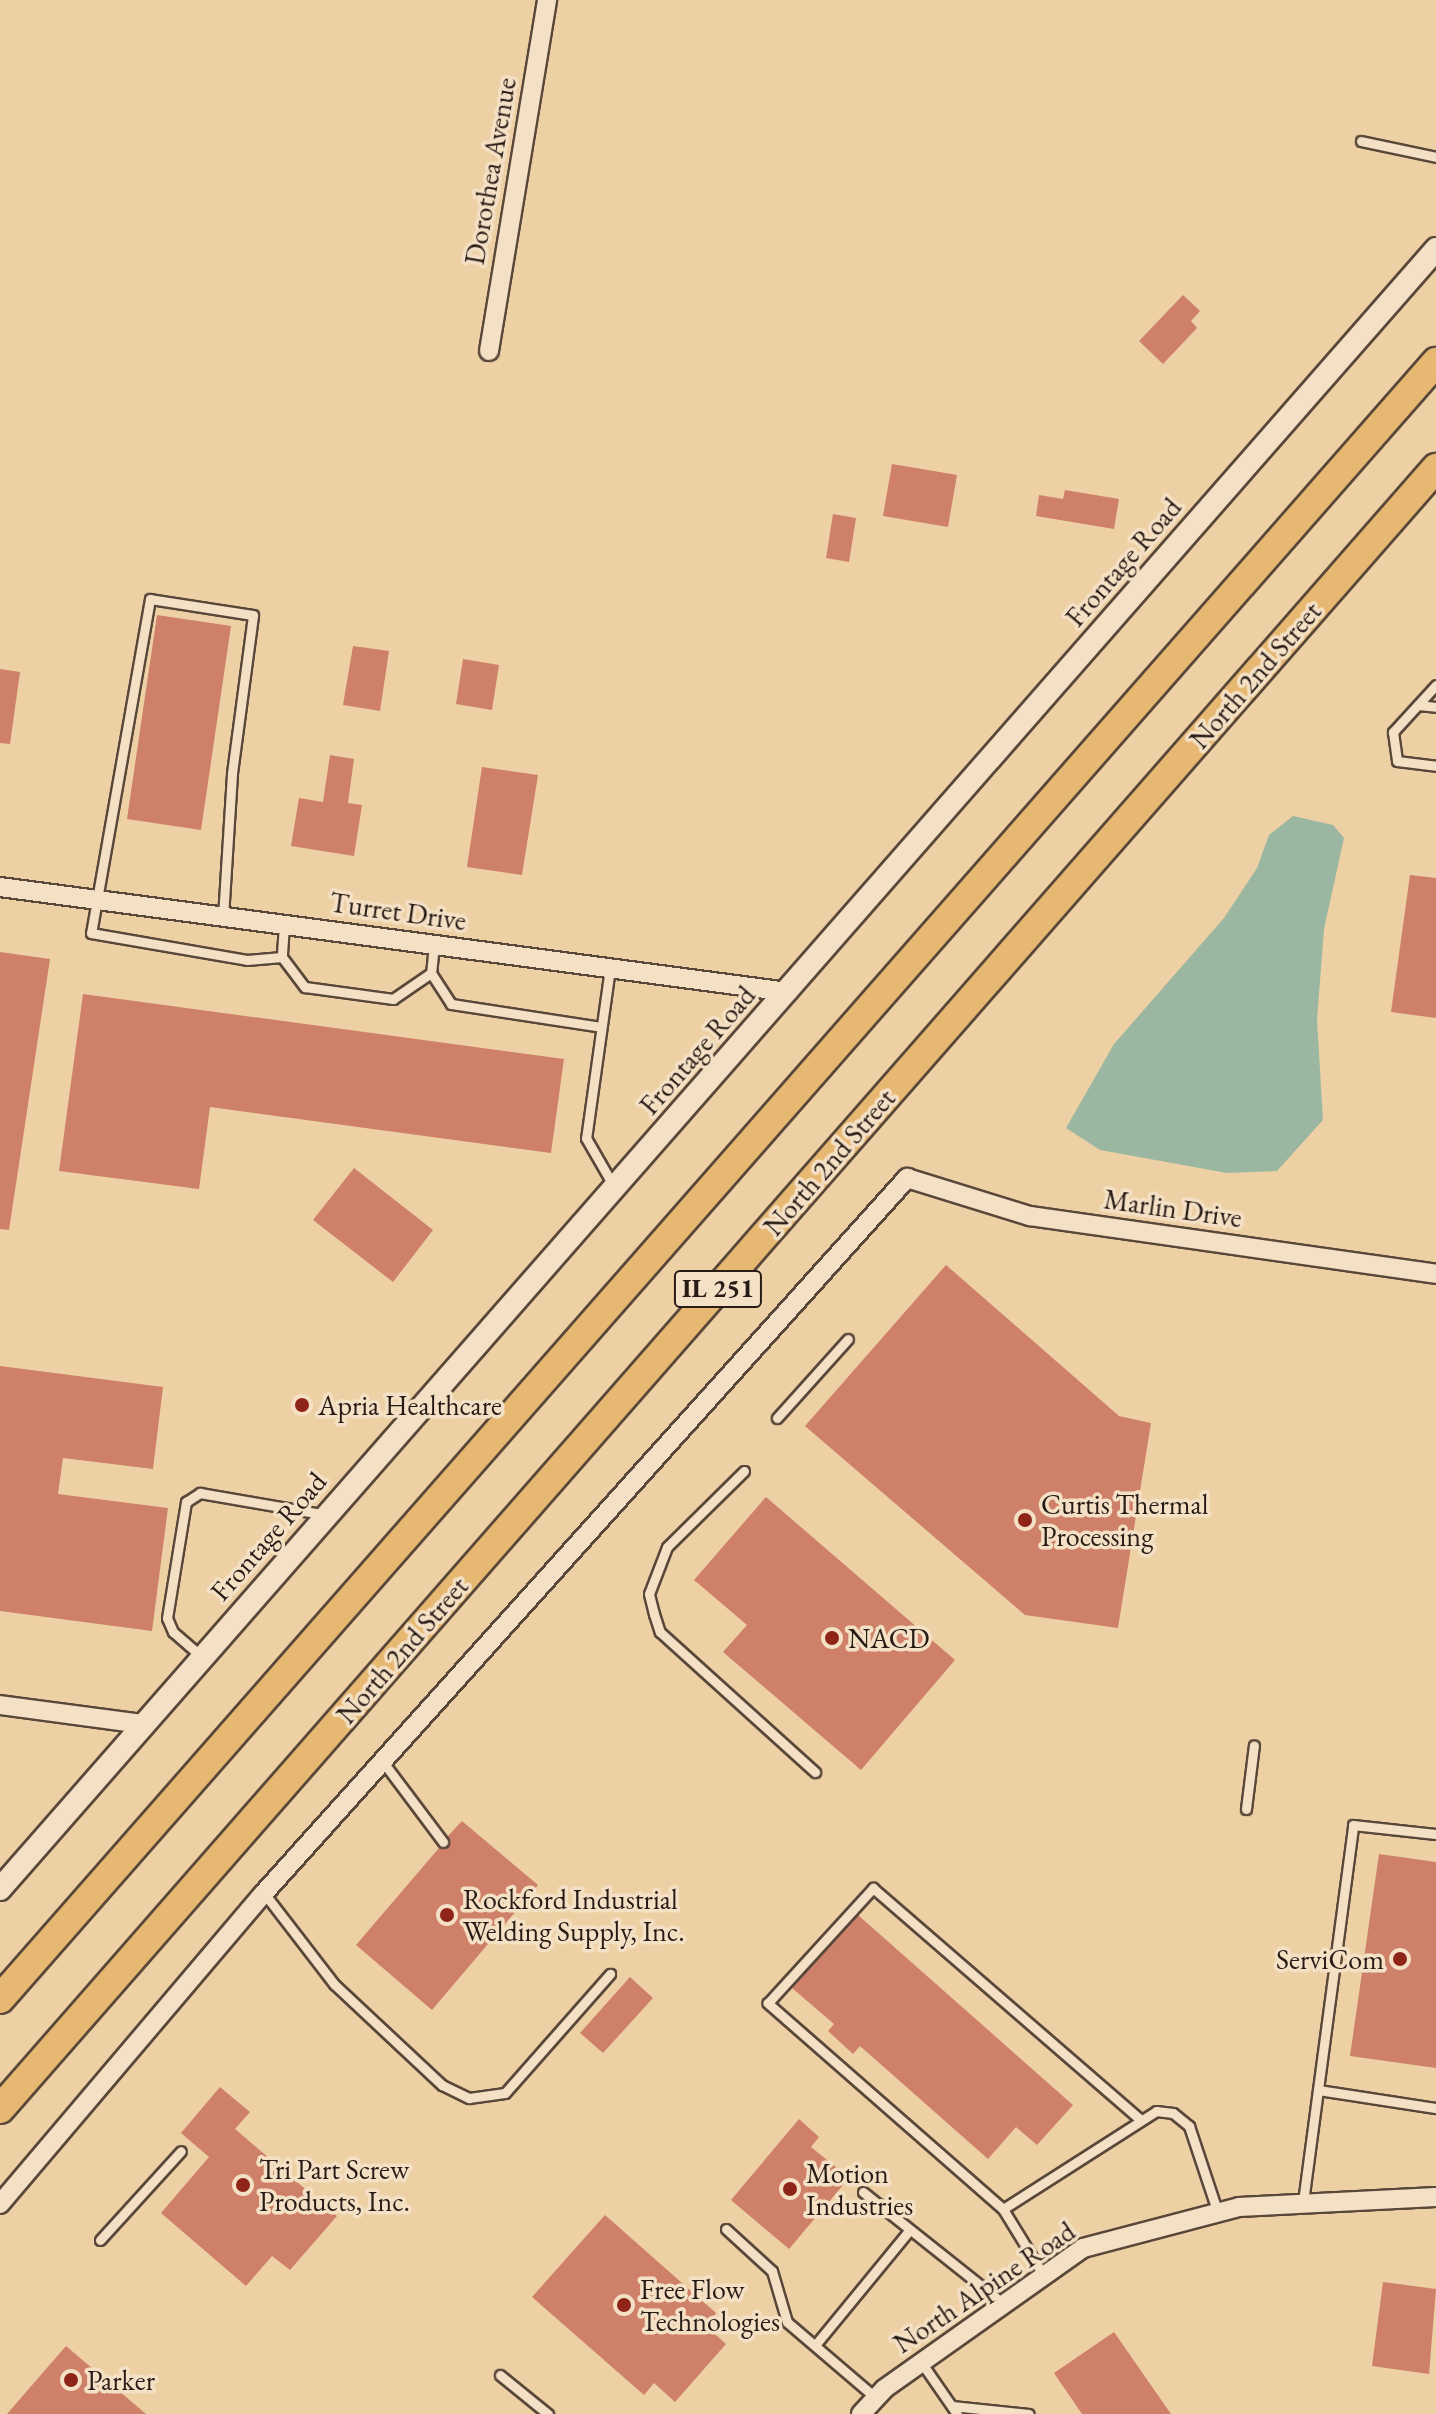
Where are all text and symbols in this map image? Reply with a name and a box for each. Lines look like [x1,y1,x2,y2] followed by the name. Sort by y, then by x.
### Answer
[457,75,523,267] street label: Dorothea Avenue
[1058,491,1188,633] street label: Frontage Road
[1182,595,1328,755] street label: North 2nd Street
[328,885,468,937] street label: Turret Drive
[632,979,762,1121] street label: Frontage Road
[756,1082,902,1242] street label: North 2nd Street
[1102,1182,1244,1234] street label: Marlin Drive
[672,1267,764,1311] road number: IL 251
[318,1388,502,1422] place label: Apria Healthcare
[293,1396,311,1414] marker: Apria Healthcare
[203,1465,333,1607] street label: Frontage Road
[1041,1487,1208,1553] place label: Curtis Thermal Processing
[1016,1511,1034,1529] marker: Curtis Thermal Processing
[329,1570,475,1730] street label: North 2nd Street
[848,1621,930,1655] place label: NACD
[823,1629,841,1647] marker: NACD
[463,1882,685,1948] place label: Rockford Industrial Welding Supply, Inc.
[438,1906,456,1924] marker: Rockford Industrial Welding Supply, Inc.
[1276,1942,1384,1976] place label: ServiCom
[1391,1950,1409,1968] marker: ServiCom
[259,2152,410,2218] place label: Tri Part Screw Products, Inc.
[806,2156,913,2222] place label: Motion Industries
[234,2176,252,2194] marker: Tri Part Screw Products, Inc.
[781,2180,799,2198] marker: Motion Industries
[887,2214,1081,2360] street label: North Alpine Road
[640,2272,780,2338] place label: Free Flow Technologies
[615,2296,633,2314] marker: Free Flow Technologies
[87,2363,155,2397] place label: Parker
[62,2371,80,2389] marker: Parker

